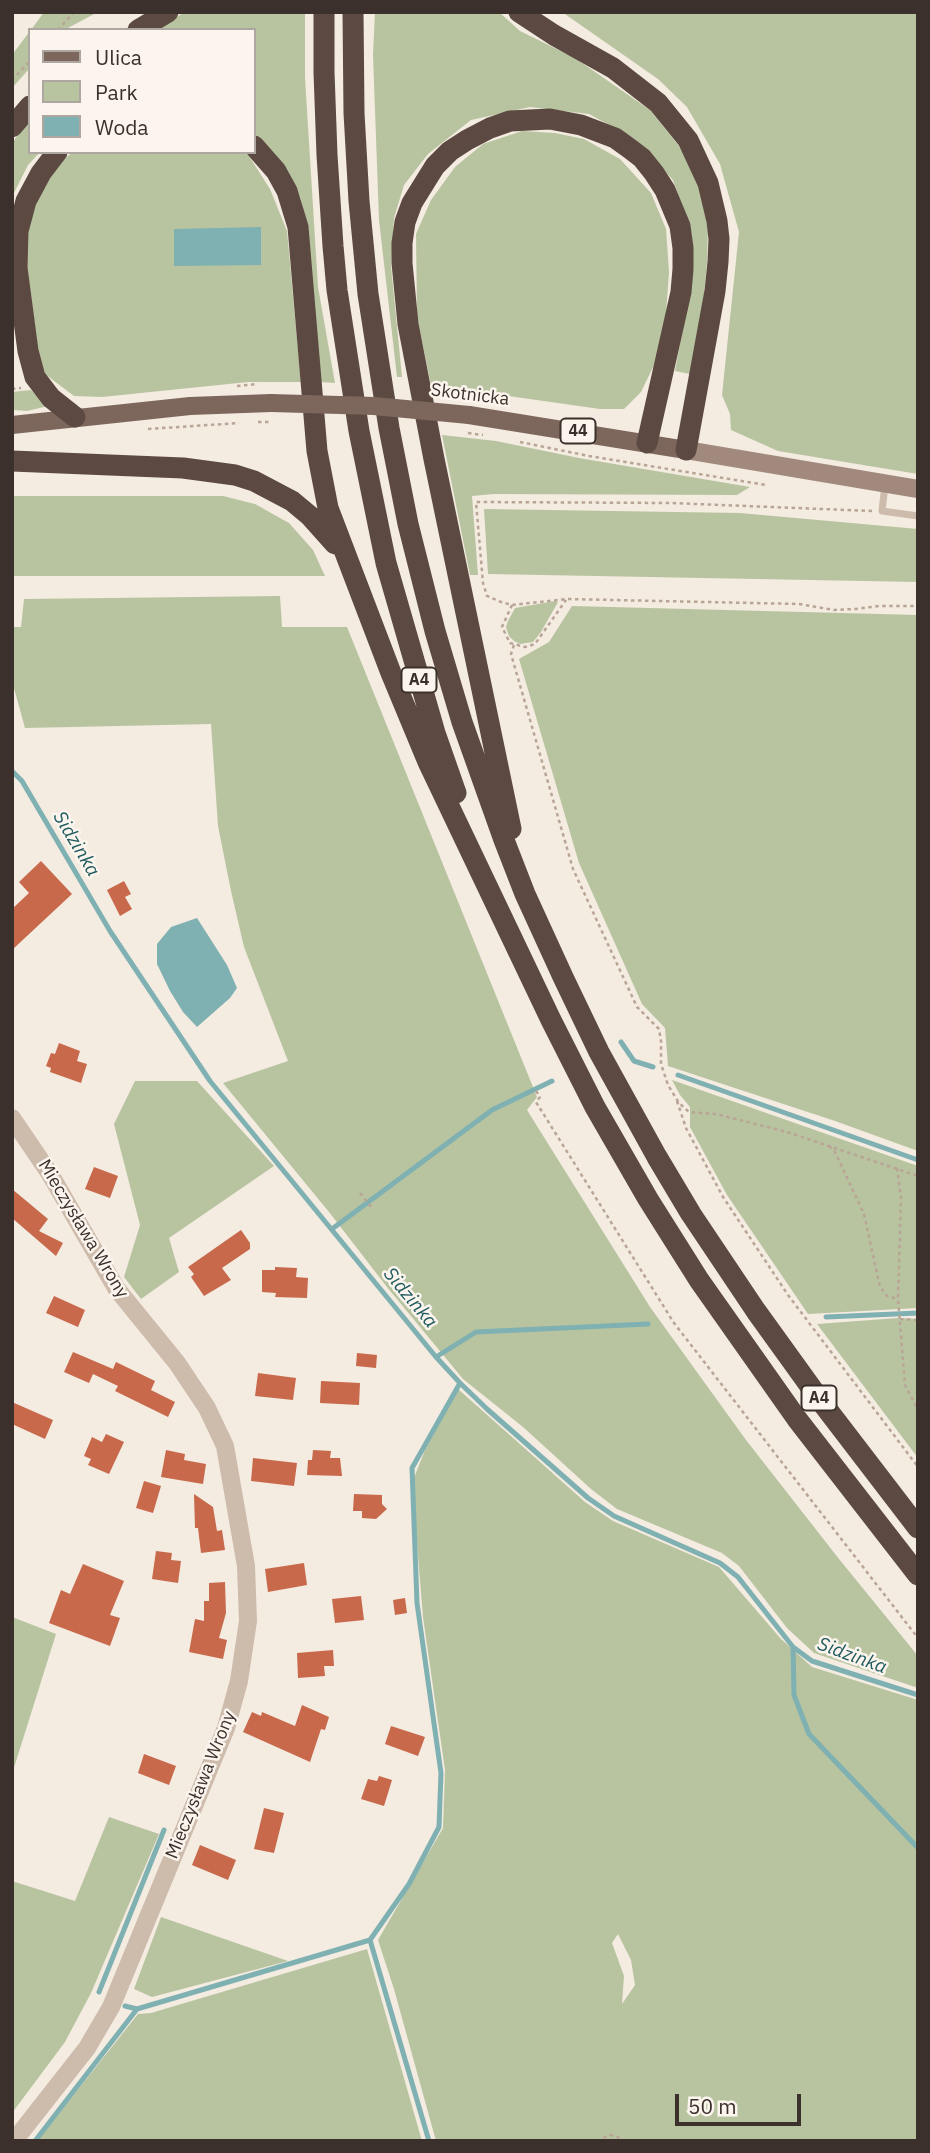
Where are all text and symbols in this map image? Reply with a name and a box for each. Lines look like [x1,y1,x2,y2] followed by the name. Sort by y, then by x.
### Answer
[28,28,256,154] legend
[95,43,142,71] text: Ulica
[95,78,138,106] text: Park
[95,113,149,141] text: Woda
[430,379,510,411] street label: Skotnicka
[560,418,596,444] road number: 44
[402,667,436,692] road number: A4
[48,807,104,881] water label: Sidzinka
[33,1156,133,1302] street label: Mieczysława Wrony
[378,1263,442,1333] water label: Sidzinka
[802,1386,836,1410] road number: A4
[814,1633,890,1679] water label: Sidzinka
[161,1708,241,1862] street label: Mieczysława Wrony
[678,2080,804,2124] scale bar
[688,2092,737,2120] text: 50 m

